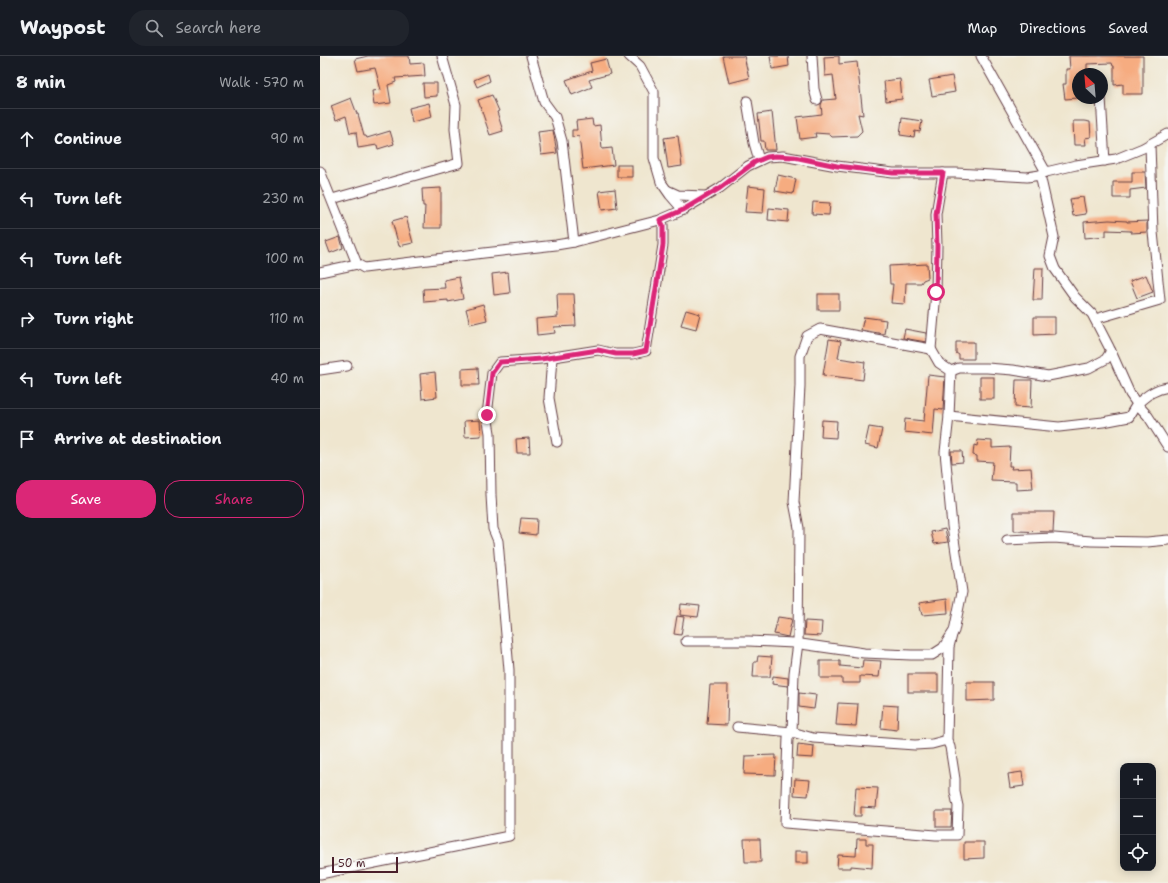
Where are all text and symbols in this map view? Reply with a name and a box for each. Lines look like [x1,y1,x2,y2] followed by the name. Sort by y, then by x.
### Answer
[129,10,409,46] search box
[20,15,105,40] text: Waypost
[143,17,165,39] icon: search
[175,18,261,38] text: Search here
[968,19,998,37] text: Map
[1020,19,1086,37] text: Directions
[1108,19,1148,37] text: Saved
[1072,68,1108,104] north arrow
[16,71,66,93] text: 8 min
[219,74,304,91] text: Walk · 570 m
[16,128,38,150] icon: ahead
[54,129,122,149] text: Continue
[270,130,304,147] text: 90 m
[16,188,38,210] icon: left
[54,189,122,209] text: Turn left
[262,190,304,207] text: 230 m
[16,248,38,270] icon: left
[54,249,122,269] text: Turn left
[265,250,304,267] text: 100 m
[927,283,945,301] route start
[16,308,38,330] icon: right
[54,309,134,329] text: Turn right
[269,310,304,327] text: 110 m
[16,368,38,390] icon: left
[54,369,122,389] text: Turn left
[270,370,304,387] text: 40 m
[478,406,496,424] route end
[16,428,38,450] icon: arrive
[54,429,222,449] text: Arrive at destination
[16,480,156,518] button: Save
[164,480,304,518] button: Share
[1120,763,1156,871] map controls
[1120,763,1156,799] button: +
[1120,799,1156,835] button: −
[1120,835,1156,871] button: locate
[332,855,398,874] scale bar
[338,856,366,871] text: 50 m

